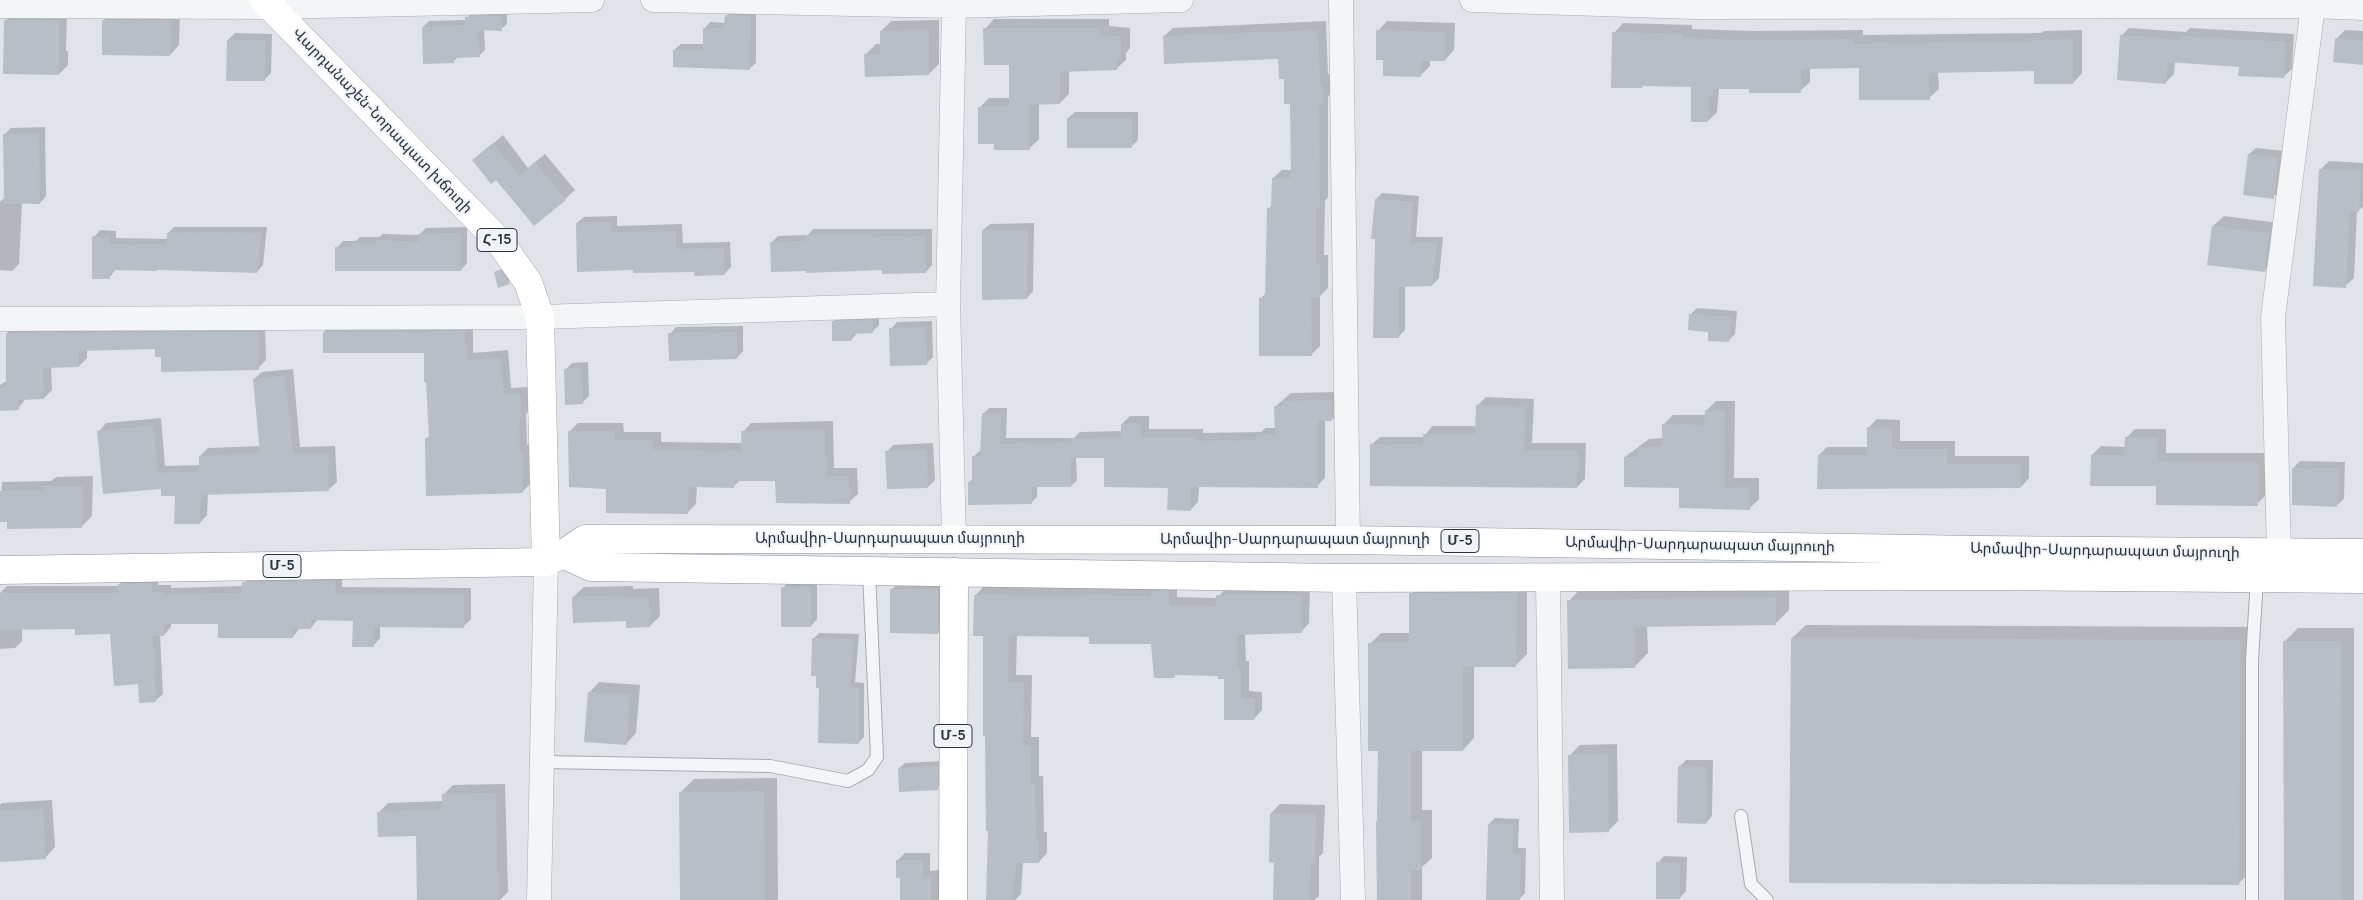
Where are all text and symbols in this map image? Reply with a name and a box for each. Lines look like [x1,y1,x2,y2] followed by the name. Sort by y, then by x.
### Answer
[288,24,476,218] street label: Վարդանաշեն-Նորապատ խճուղի
[477,228,517,252] road number: Հ-15
[755,530,1025,548] street label: Արմավիր-Սարդարապատ մայրուղի
[1441,530,1479,552] road number: Մ-5
[1160,531,1430,549] street label: Արմավիր-Սարդարապատ մայրուղի
[1565,534,1835,556] street label: Արմավիր-Սարդարապատ մայրուղի
[1970,540,2240,562] street label: Արմավիր-Սարդարապատ մայրուղի
[263,554,301,578] road number: Մ-5
[934,724,972,748] road number: Մ-5

